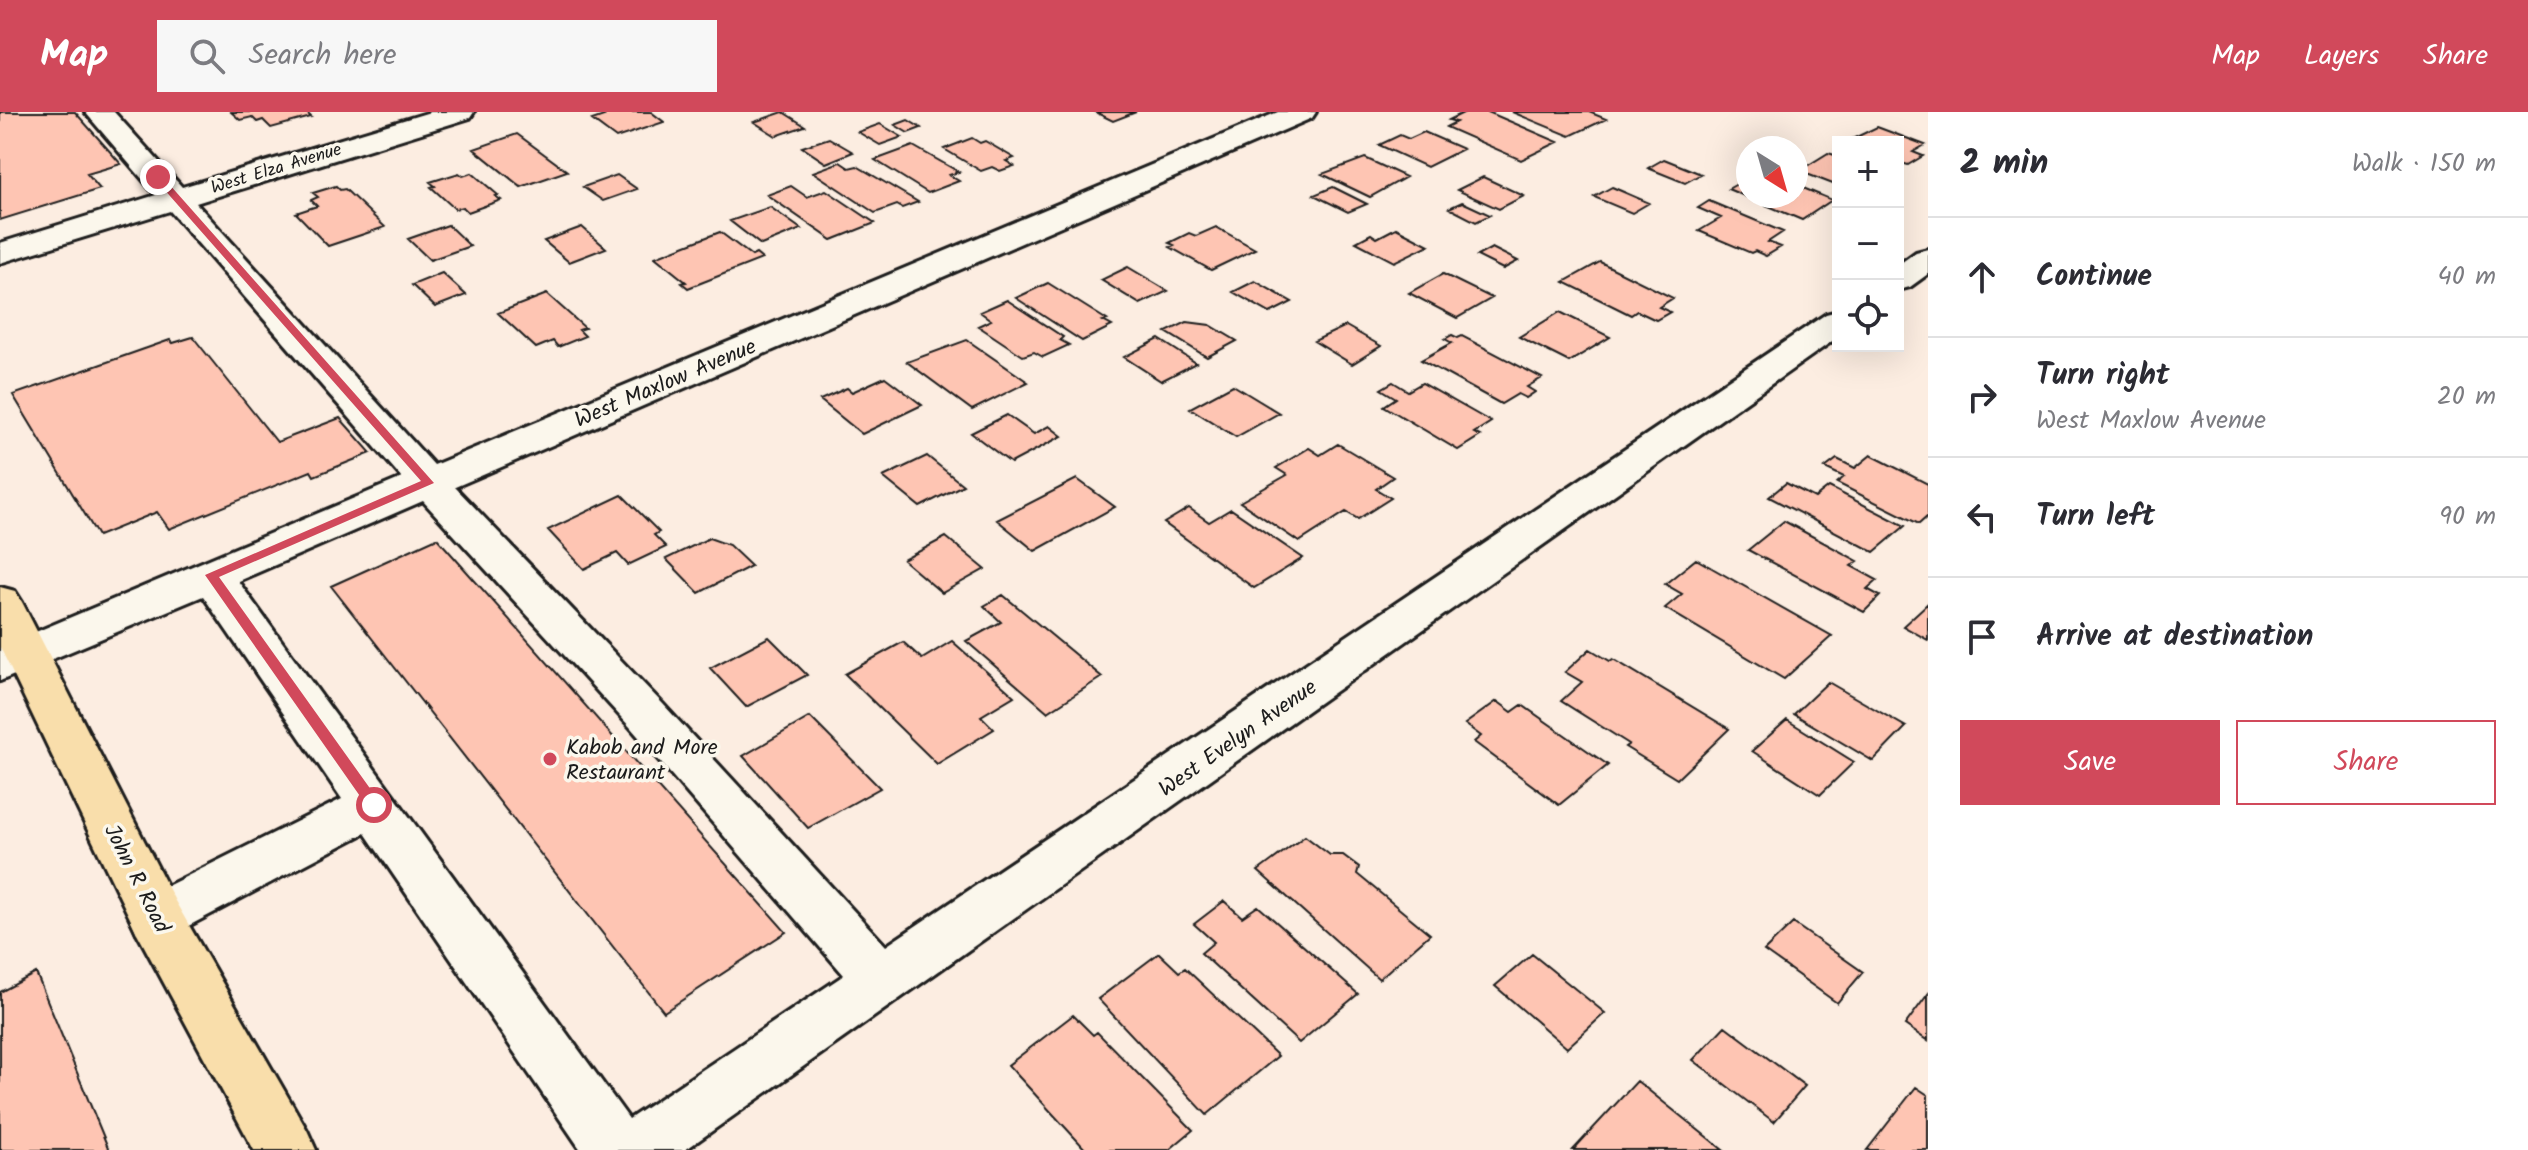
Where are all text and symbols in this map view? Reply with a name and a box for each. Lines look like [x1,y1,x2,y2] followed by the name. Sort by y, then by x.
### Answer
[157,20,717,92] search box
[40,26,109,86] text: Map
[249,32,396,80] text: Search here
[185,34,229,78] icon: search
[2211,34,2260,79] text: Map
[2304,34,2379,79] text: Layers
[2423,34,2488,79] text: Share
[207,136,345,203] street label: West Elza Avenue
[1736,136,1808,208] north arrow
[1832,136,1904,352] map controls
[1832,136,1904,208] button: +
[1960,137,2048,191] text: 2 min
[2352,143,2496,185] text: Walk · 150 m
[140,159,176,195] route end
[1832,208,1904,280] button: −
[2036,253,2152,301] text: Continue
[1960,255,2004,299] icon: ahead
[2438,256,2496,298] text: 40 m
[1832,280,1904,352] button: locate
[570,330,762,438] street label: West Maxlow Avenue
[2036,352,2169,400] text: Turn right
[1960,375,2004,419] icon: right
[2437,376,2496,418] text: 20 m
[2036,400,2266,442] text: West Maxlow Avenue
[2036,493,2155,541] text: Turn left
[1960,495,2004,539] icon: left
[2439,496,2496,538] text: 90 m
[2036,613,2313,661] text: Arrive at destination
[1960,615,2004,659] icon: arrive
[1152,671,1325,807] street label: West Evelyn Avenue
[1960,720,2220,805] button: Save
[2236,720,2496,805] button: Share
[566,731,718,791] place label: Kabob and More Restaurant
[541,750,559,768] marker: Kabob and More Restaurant
[356,787,392,823] route start
[93,818,179,941] street label: John R Road

